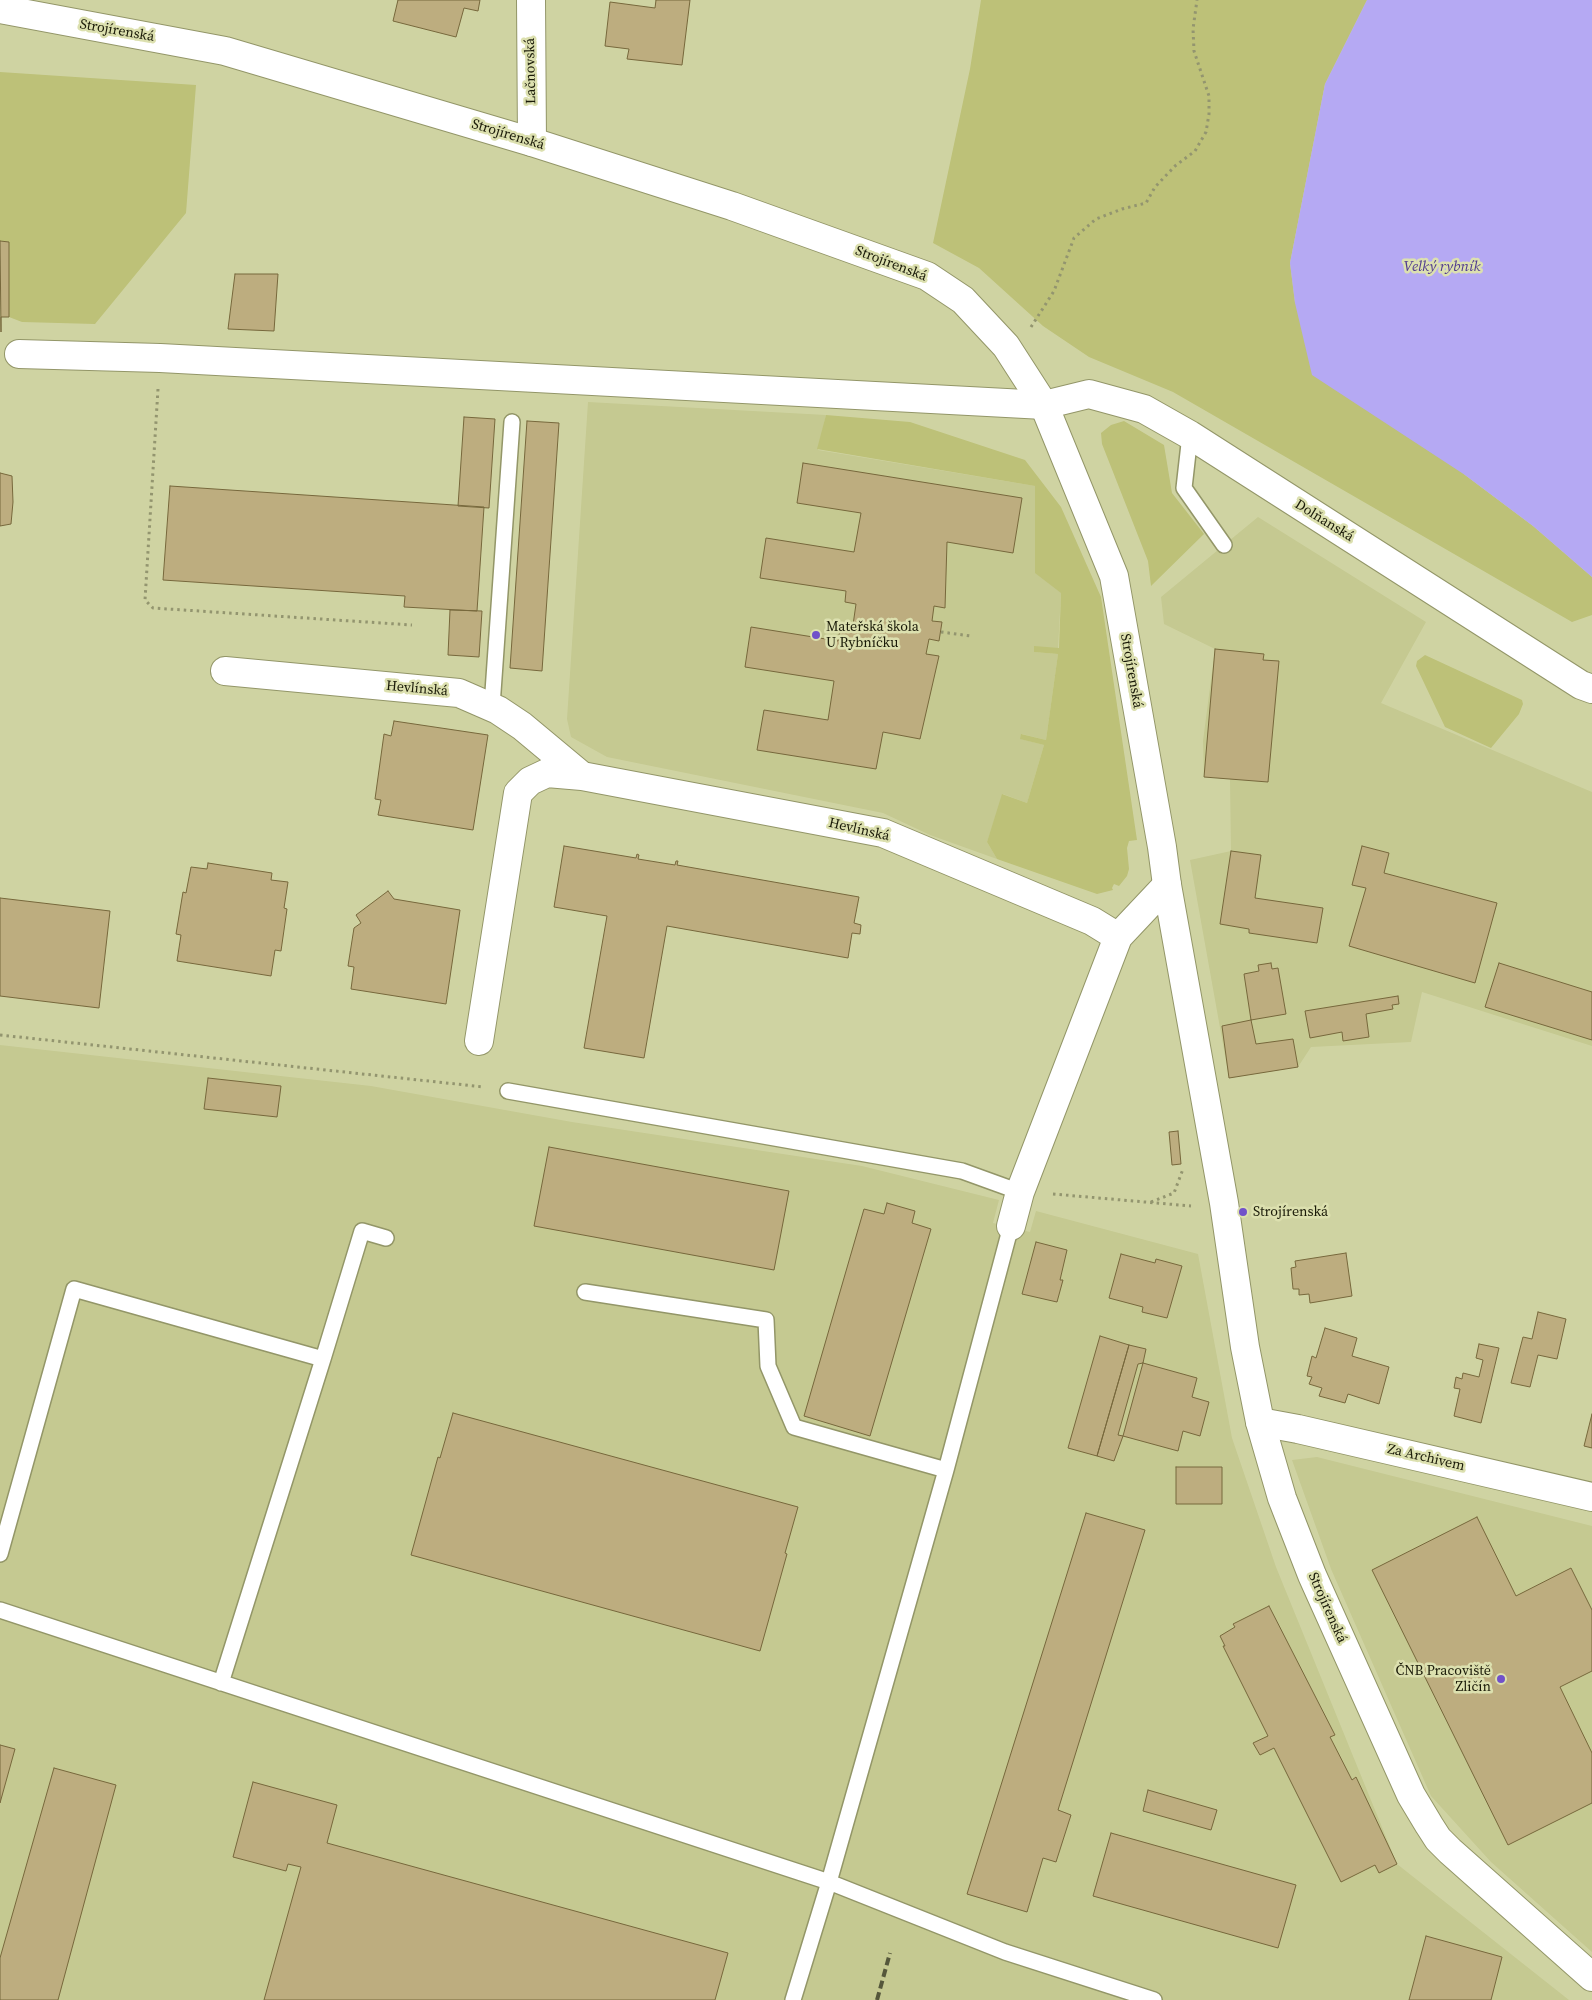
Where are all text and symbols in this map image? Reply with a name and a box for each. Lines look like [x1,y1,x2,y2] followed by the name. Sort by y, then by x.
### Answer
[79,16,155,46] street label: Strojírenská
[522,38,540,104] street label: Lačnovská
[470,116,546,154] street label: Strojírenská
[853,243,929,285] street label: Strojírenská
[1403,258,1481,276] water label: Velký rybník
[1291,496,1357,546] street label: Dolňanská
[826,619,919,652] place label: Mateřská škola U Rybníčku
[810,629,822,641] marker: Mateřská škola U Rybníčku
[1116,633,1146,709] street label: Strojírenská
[385,678,449,700] street label: Hevlínská
[827,815,891,845] street label: Hevlínská
[1253,1204,1328,1220] place label: Strojírenská
[1237,1206,1249,1218] marker: Strojírenská
[1386,1441,1466,1475] street label: Za Archivem
[1304,1570,1350,1646] street label: Strojírenská
[1395,1663,1491,1695] place label: ČNB Pracoviště Zličín
[1495,1673,1507,1685] marker: ČNB Pracoviště Zličín

